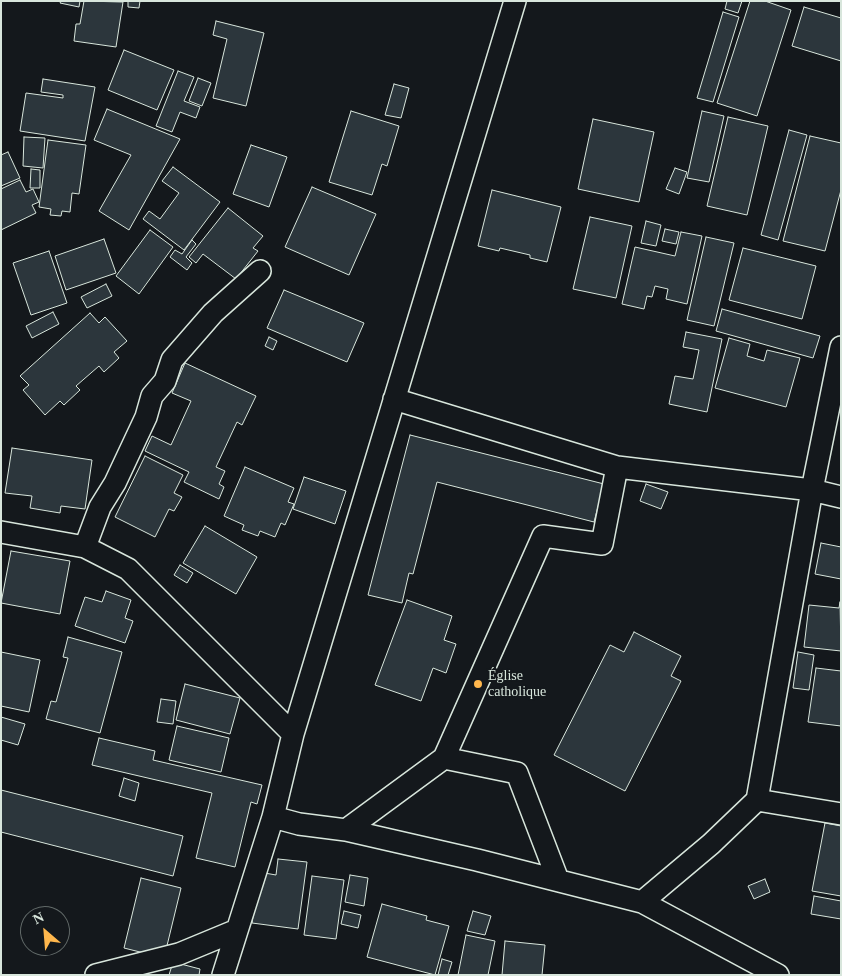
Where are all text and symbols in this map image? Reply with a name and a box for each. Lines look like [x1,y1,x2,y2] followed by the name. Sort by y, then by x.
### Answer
[488,668,546,700] place label: Église catholique
[472,678,484,690] marker: Église catholique
[20,906,70,956] north arrow
[31,909,46,927] text: N

